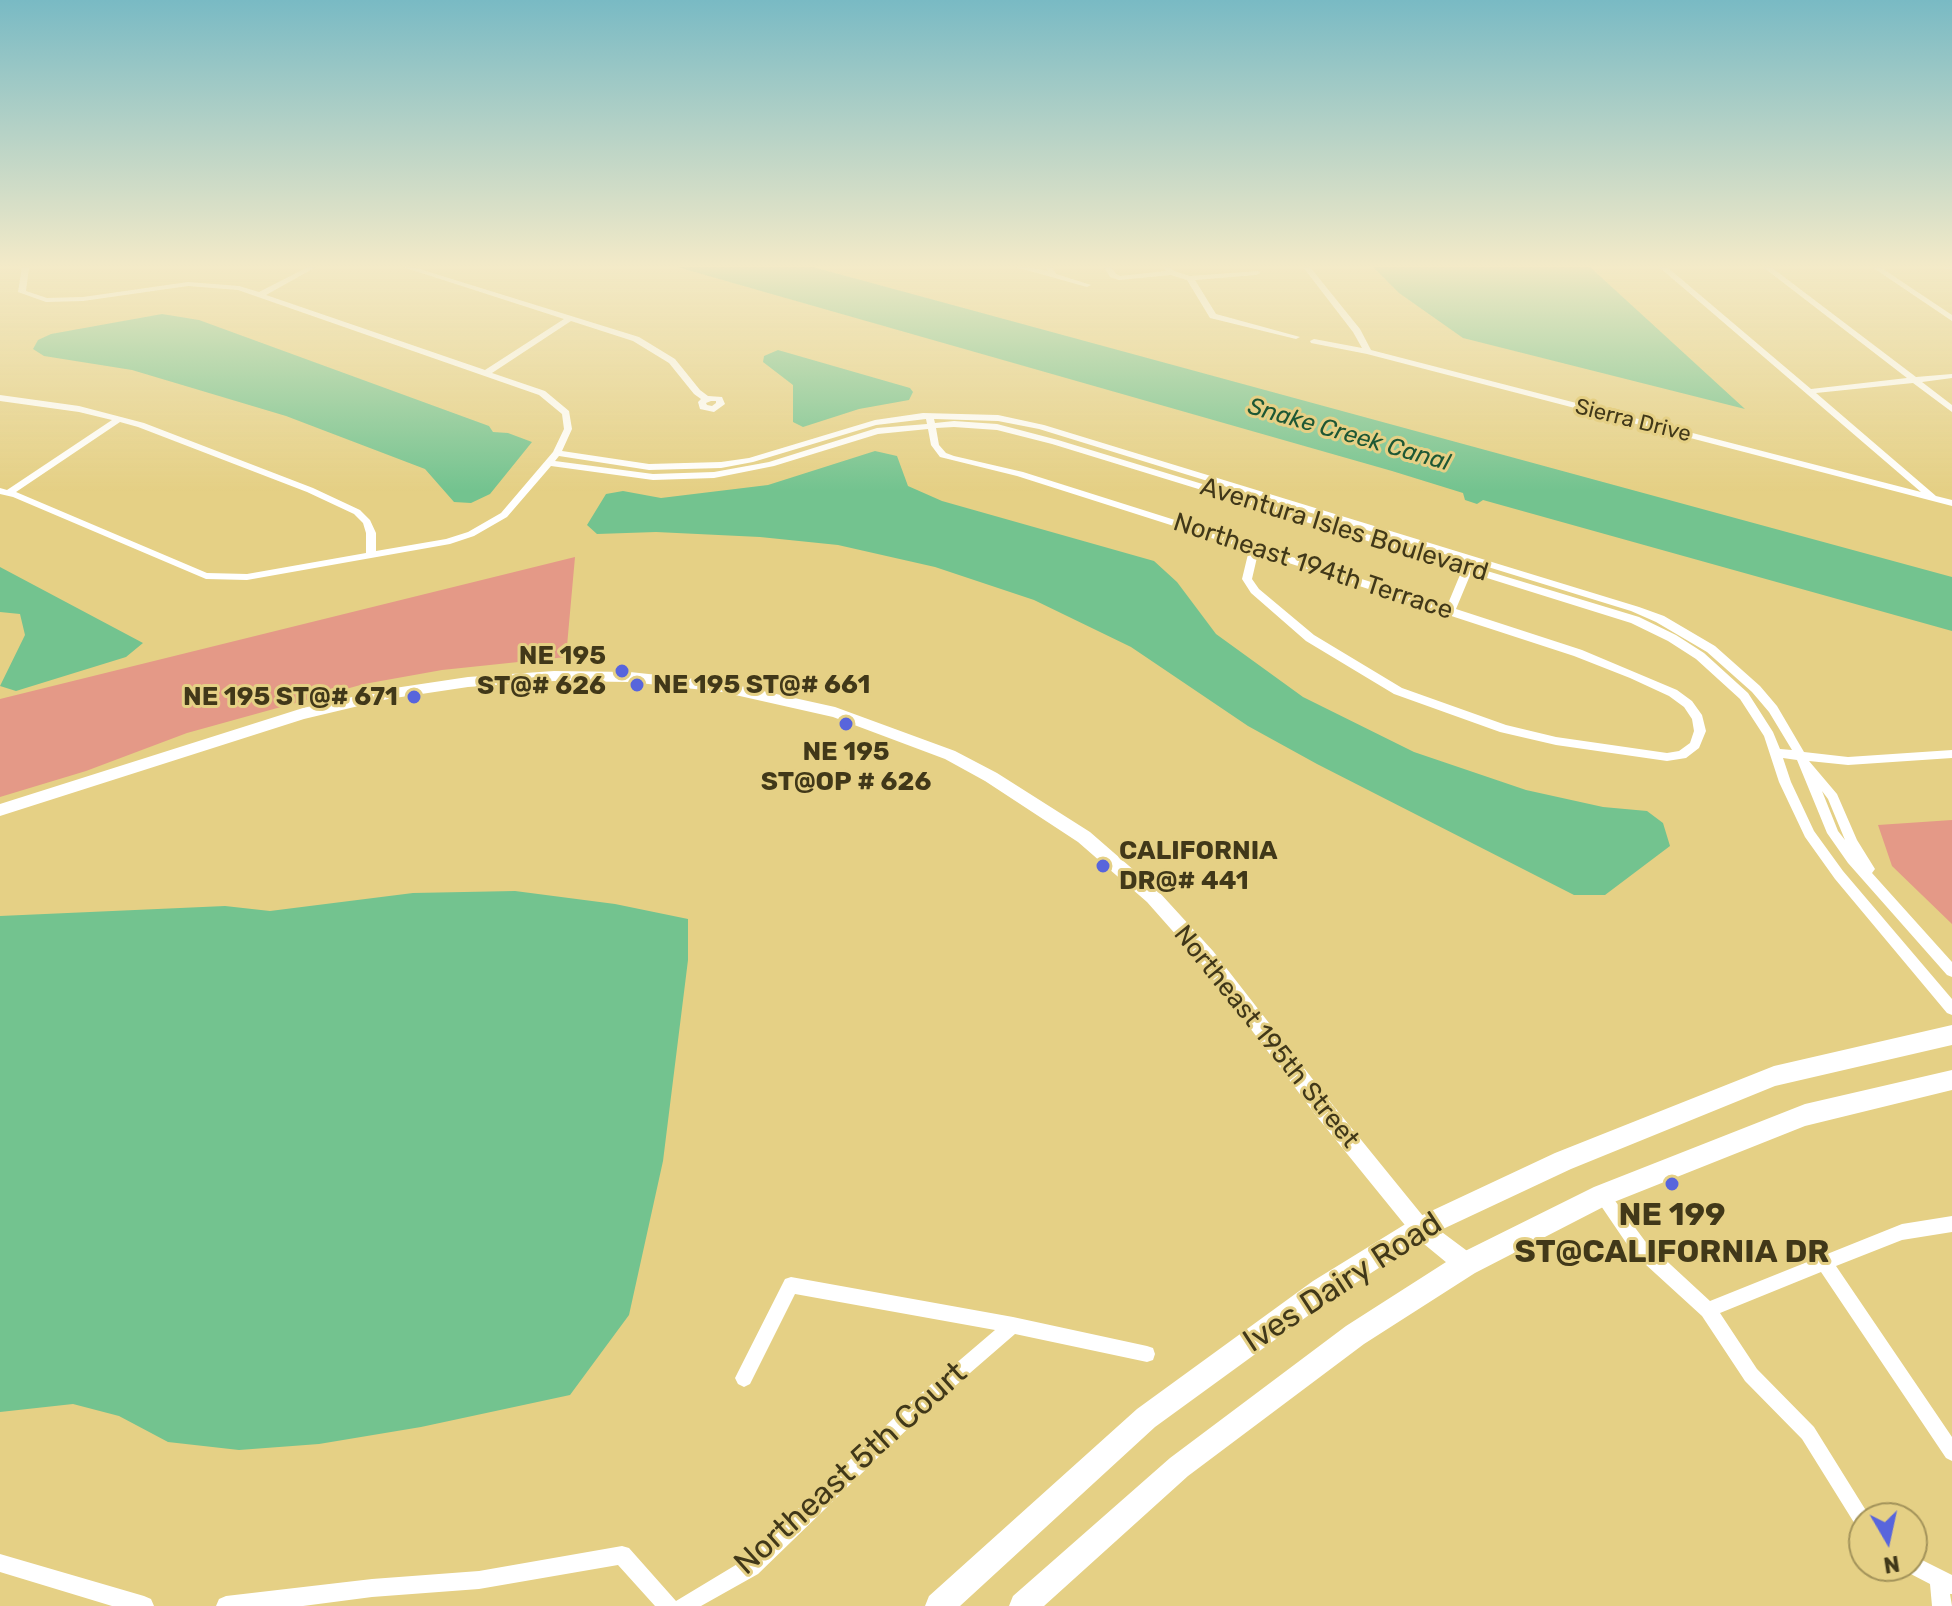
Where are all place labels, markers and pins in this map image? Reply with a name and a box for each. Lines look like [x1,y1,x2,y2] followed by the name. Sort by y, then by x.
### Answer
[477,640,606,702] place label: NE 195 ST@# 626
[613,662,631,680] marker: NE 195 ST@# 626
[653,669,870,701] place label: NE 195 ST@# 661
[628,676,646,694] marker: NE 195 ST@# 661
[183,681,398,713] place label: NE 195 ST@# 671
[405,688,423,706] marker: NE 195 ST@# 671
[837,715,855,733] marker: NE 195 ST@OP # 626
[761,736,931,798] place label: NE 195 ST@OP # 626
[1119,835,1278,896] place label: CALIFORNIA DR@# 441
[1094,857,1112,875] marker: CALIFORNIA DR@# 441
[1663,1175,1681,1193] marker: NE 199 ST@CALIFORNIA DR
[1515,1197,1829,1272] place label: NE 199 ST@CALIFORNIA DR

